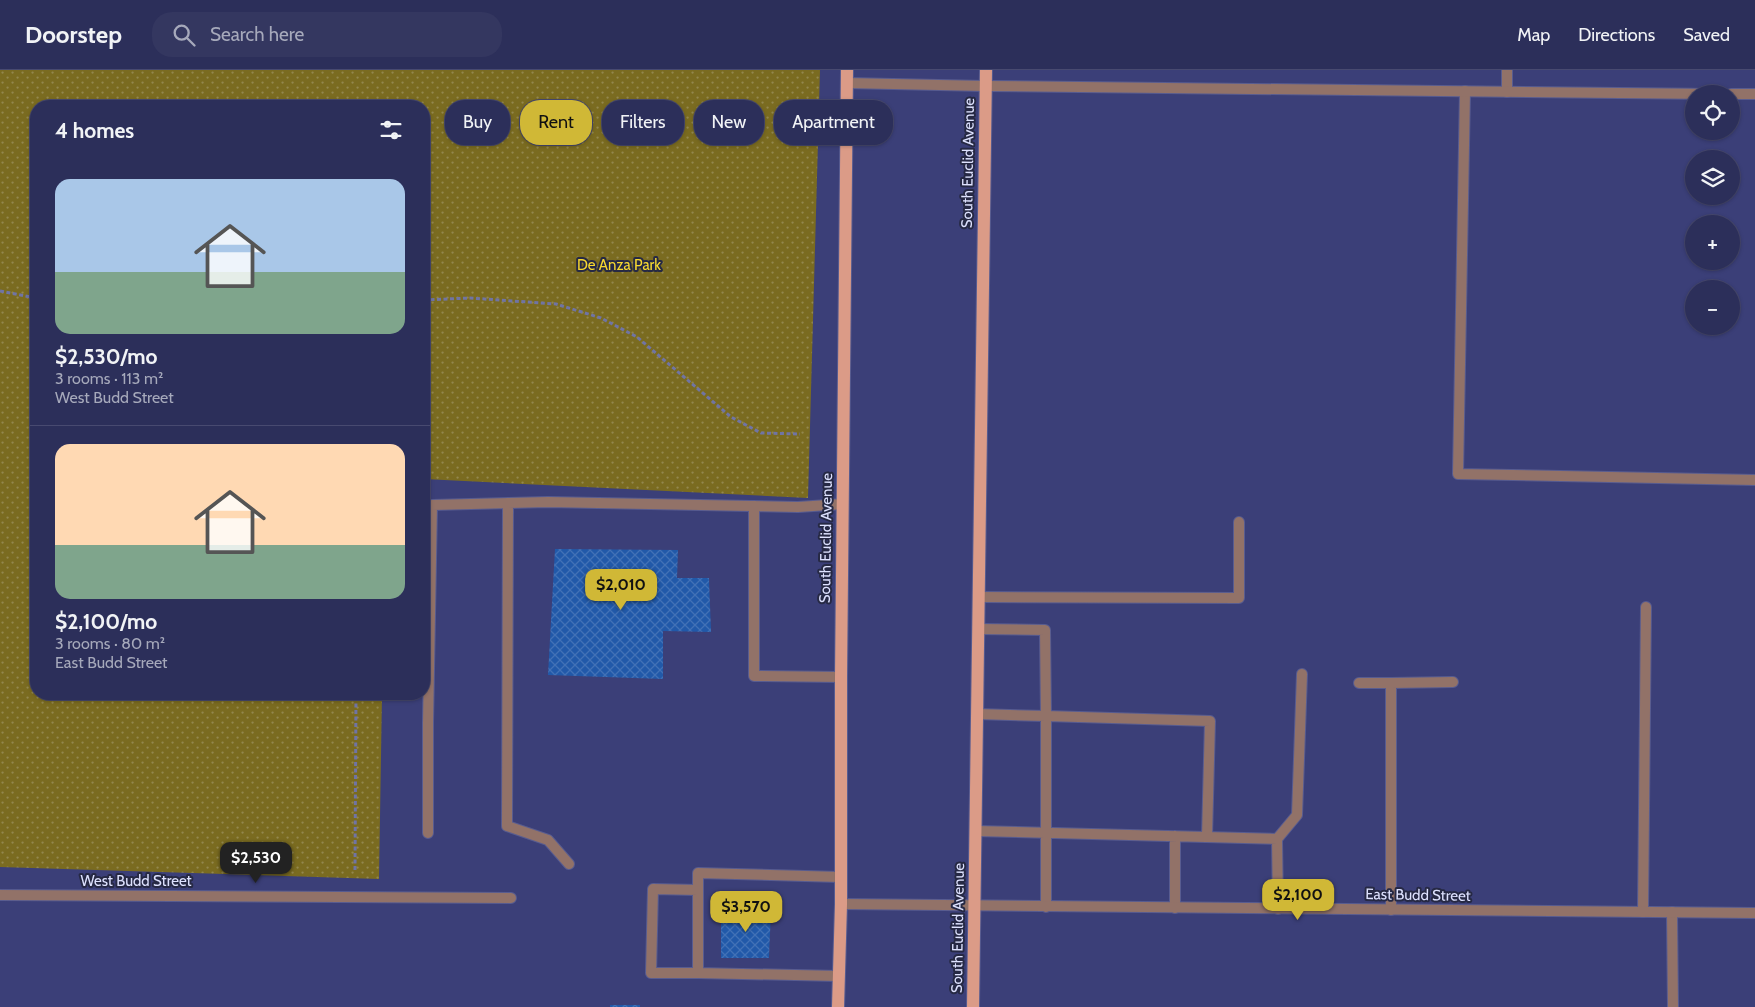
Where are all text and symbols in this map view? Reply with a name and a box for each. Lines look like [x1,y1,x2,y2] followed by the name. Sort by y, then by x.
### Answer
[152,12,502,57] search box
[25,20,122,49] text: Doorstep
[170,21,198,49] icon: search
[210,23,304,46] text: Search here
[1517,24,1550,46] text: Map
[1578,24,1655,46] text: Directions
[1683,24,1730,46] text: Saved
[1685,85,1740,335] map controls
[1685,85,1740,140] button: locate
[958,97,978,228] street label: South Euclid Avenue
[445,100,510,145] chip: Buy
[520,100,592,145] chip: Rent
[602,100,684,145] chip: Filters
[694,100,764,145] chip: New
[774,100,893,145] chip: Apartment
[377,116,405,144] icon: filters
[55,118,134,143] text: 4 homes
[1685,150,1740,205] button: layers
[185,211,275,301] icon: home
[1685,215,1740,270] button: +
[577,256,661,274] park label: De Anza Park
[1685,280,1740,335] button: −
[55,344,158,369] text: $2,530/mo
[55,369,163,388] text: 3 rooms · 113 m²
[55,388,174,407] text: West Budd Street
[816,472,836,603] street label: South Euclid Avenue
[185,477,275,567] icon: home
[580,568,662,611] pin: $2,010
[596,575,646,594] text: $2,010
[55,609,157,634] text: $2,100/mo
[55,634,165,653] text: 3 rooms · 80 m²
[55,653,168,672] text: East Budd Street
[215,842,297,884] pin: $2,530
[231,848,281,867] text: $2,530
[948,862,968,993] street label: South Euclid Avenue
[80,872,192,890] street label: West Budd Street
[1257,878,1339,921] pin: $2,100
[1273,885,1323,904] text: $2,100
[1365,885,1471,905] street label: East Budd Street
[705,890,787,933] pin: $3,570
[721,897,771,916] text: $3,570

